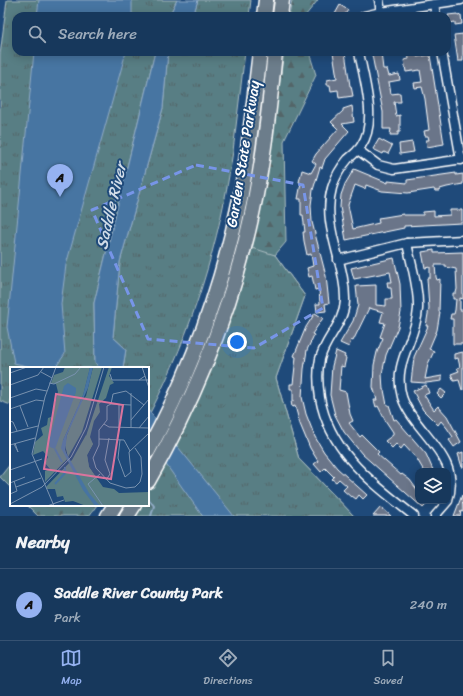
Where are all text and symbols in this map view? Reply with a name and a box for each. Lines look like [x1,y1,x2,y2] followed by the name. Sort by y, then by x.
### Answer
[12,12,451,56] search box
[58,21,137,47] text: Search here
[26,23,48,45] icon: search
[219,78,267,229] street label: Garden State Parkway
[87,156,136,252] water label: Saddle River
[47,164,73,197] pin: A
[227,332,247,352] your location
[10,367,149,506] inset map
[415,468,451,504] map controls
[415,468,451,504] button: layers
[16,527,70,557] text: Nearby
[54,580,223,606] text: Saddle River County Park
[25,593,33,616] text: A
[410,593,447,616] text: 240 m
[54,606,81,629] text: Park
[60,647,82,690] tab: Map
[203,647,253,690] tab: Directions
[374,647,403,690] tab: Saved

